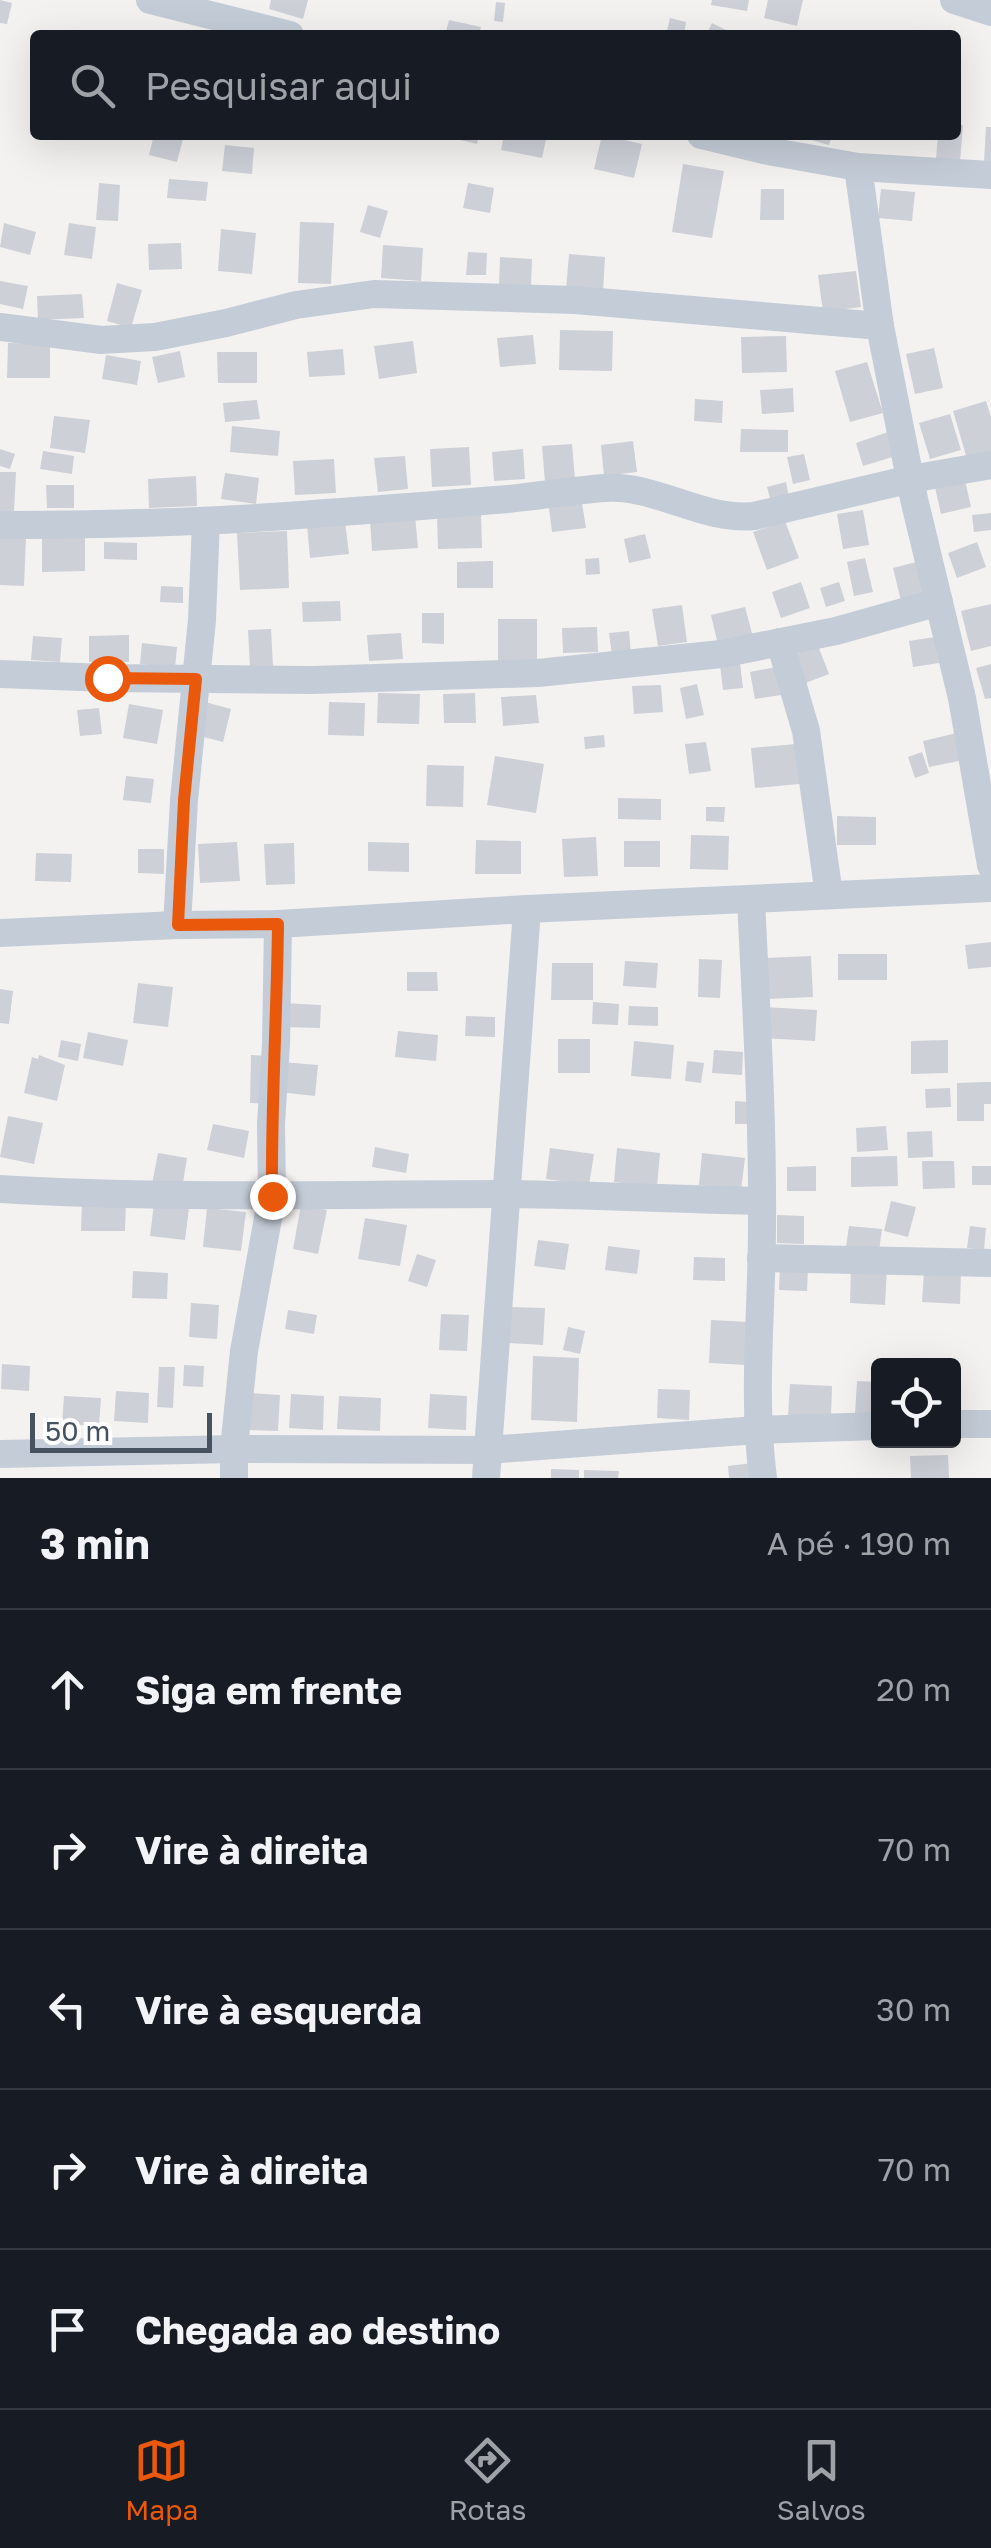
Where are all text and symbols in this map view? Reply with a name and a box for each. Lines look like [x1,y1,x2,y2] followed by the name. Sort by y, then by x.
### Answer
[30,30,961,140] search box
[65,58,120,113] icon: search
[145,63,412,108] text: Pesquisar aqui
[85,656,131,702] route start
[250,1174,296,1220] route end
[871,1358,961,1448] map controls
[871,1358,961,1448] button: locate
[30,1408,212,1452] scale bar
[45,1414,110,1447] text: 50 m
[40,1518,150,1568] text: 3 min
[767,1524,951,1562] text: A pé · 190 m
[40,1662,95,1717] icon: ahead
[135,1667,402,1712] text: Siga em frente
[876,1670,951,1708] text: 20 m
[40,1822,95,1877] icon: right
[135,1827,368,1872] text: Vire à direita
[878,1830,951,1868] text: 70 m
[40,1982,95,2037] icon: left
[135,1987,422,2032] text: Vire à esquerda
[876,1990,951,2028] text: 30 m
[40,2142,95,2197] icon: right
[135,2147,368,2192] text: Vire à direita
[878,2150,951,2188] text: 70 m
[40,2302,95,2357] icon: arrive
[135,2307,500,2352] text: Chegada ao destino
[125,2433,198,2526] tab: Mapa
[449,2433,526,2526] tab: Rotas
[777,2433,866,2526] tab: Salvos

